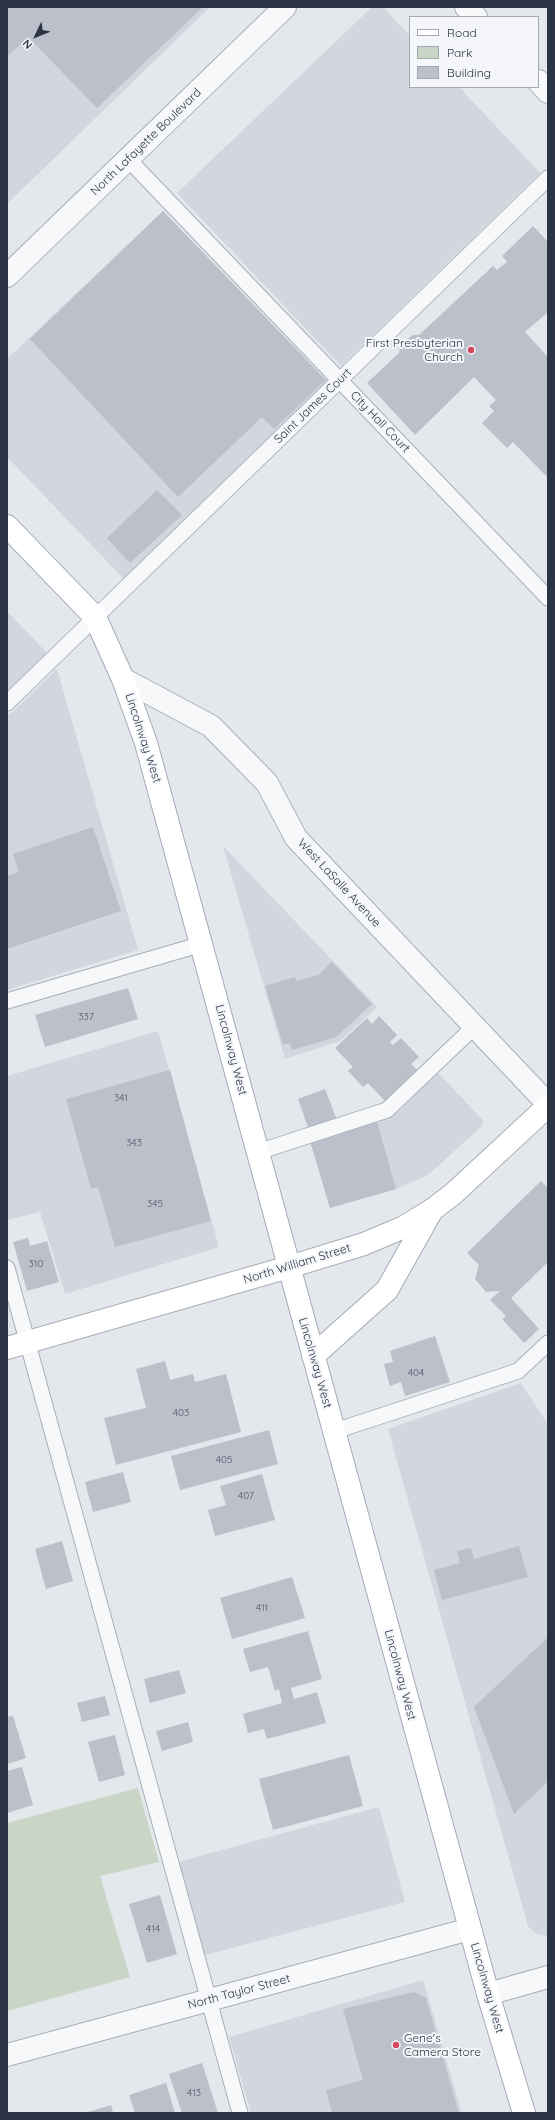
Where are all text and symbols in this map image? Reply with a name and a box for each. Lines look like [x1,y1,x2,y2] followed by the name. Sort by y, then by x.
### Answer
[16,16,56,56] north arrow
[409,16,539,88] legend
[447,25,477,40] text: Road
[19,36,35,52] text: N
[447,45,472,60] text: Park
[447,65,491,80] text: Building
[88,85,204,199] street label: North Lafayette Boulevard
[366,336,463,364] place label: First Presbyterian Church
[466,345,476,355] marker: First Presbyterian Church
[271,365,355,447] street label: Saint James Court
[347,388,413,456] street label: City Hall Court
[122,691,164,785] street label: Lincolnway West
[294,836,384,930] street label: West LaSalle Avenue
[212,1003,250,1097] street label: Lincolnway West
[78,1011,94,1023] house number: 337
[114,1092,128,1104] house number: 341
[126,1137,142,1149] house number: 343
[147,1198,163,1210] house number: 345
[242,1241,352,1287] street label: North William Street
[29,1258,43,1270] house number: 310
[295,1316,335,1410] street label: Lincolnway West
[408,1367,424,1379] house number: 404
[173,1407,189,1419] house number: 403
[216,1454,232,1466] house number: 405
[238,1490,254,1502] house number: 407
[256,1602,268,1614] house number: 411
[381,1628,419,1722] street label: Lincolnway West
[146,1923,160,1935] house number: 414
[467,1941,507,2035] street label: Lincolnway West
[186,1971,292,2013] street label: North Taylor Street
[404,2031,481,2059] place label: Gene's Camera Store
[391,2040,401,2050] marker: Gene's Camera Store
[187,2087,201,2099] house number: 413

